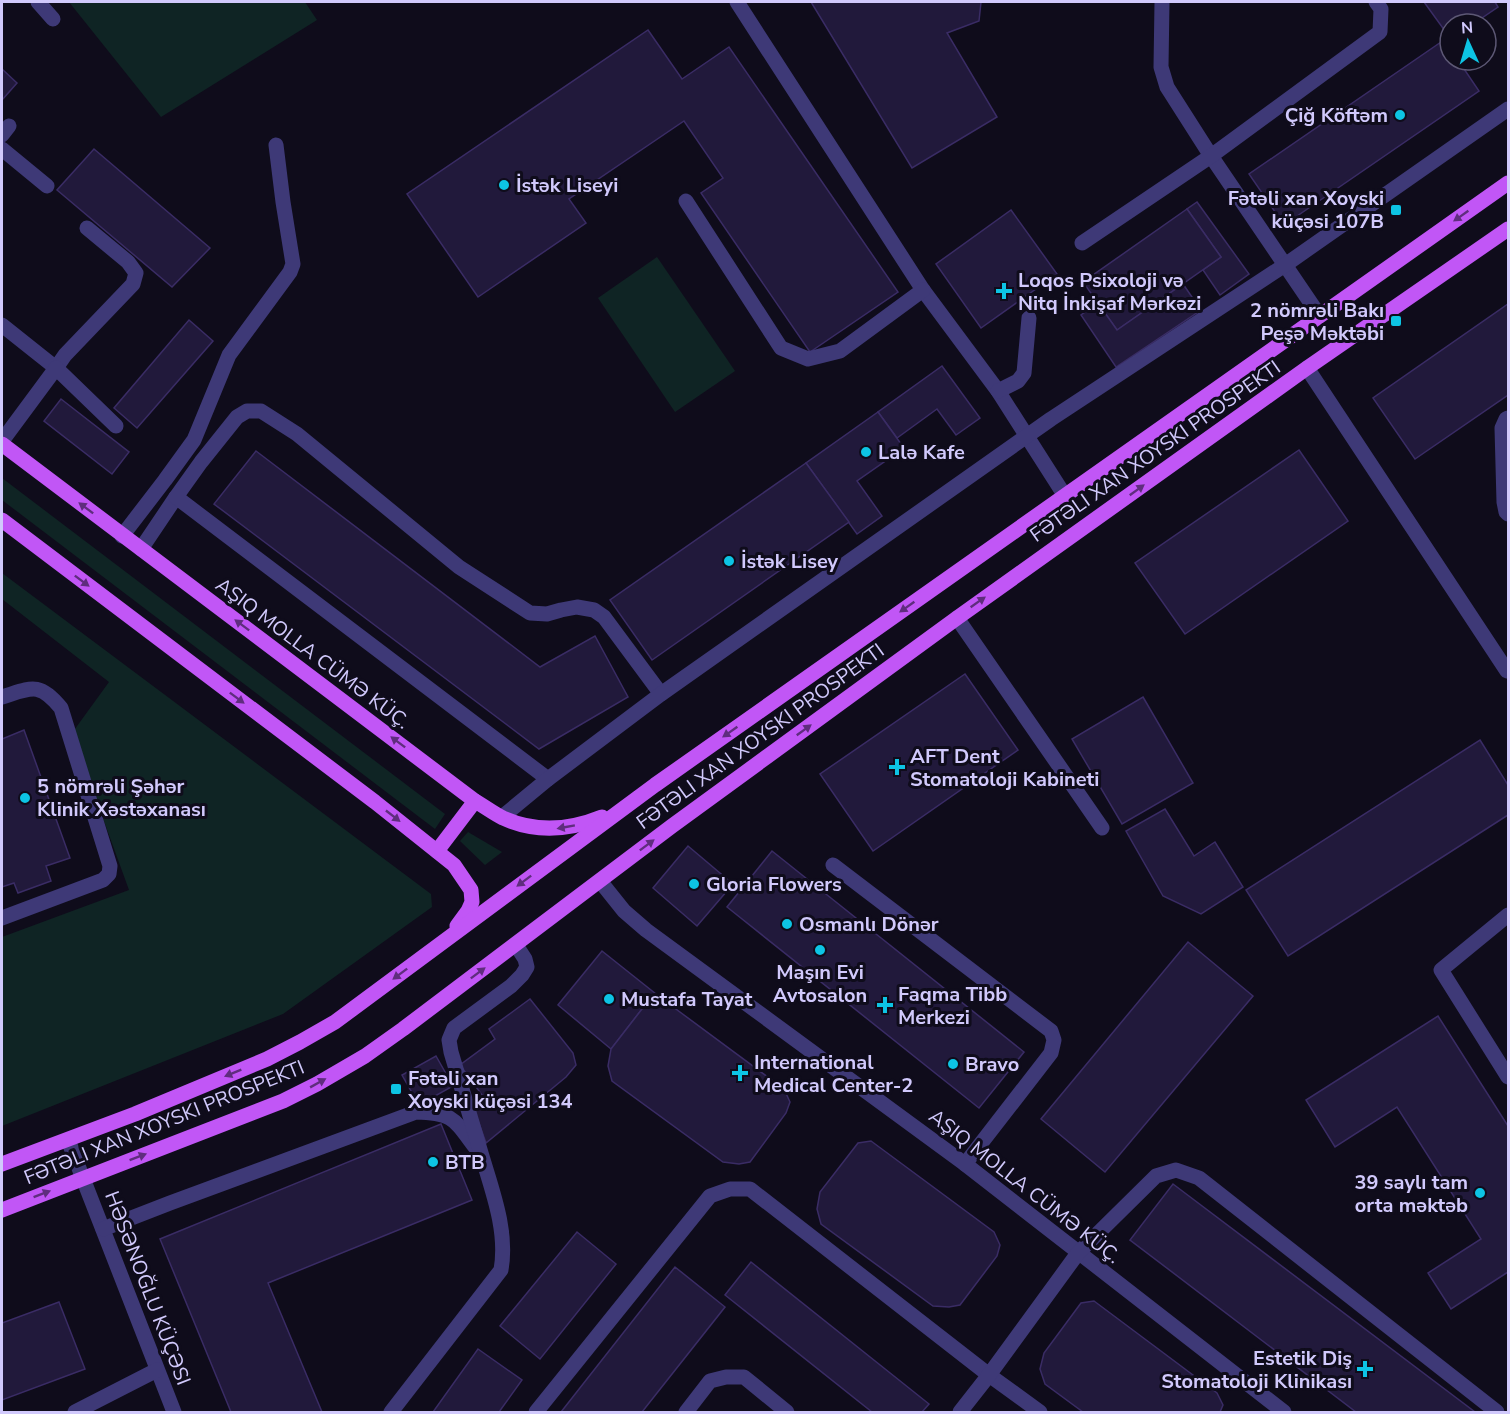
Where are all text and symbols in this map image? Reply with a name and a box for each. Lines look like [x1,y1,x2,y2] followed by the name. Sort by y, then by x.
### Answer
[1438,12,1498,72] north arrow
[1460,17,1474,39] text: N
[1285,102,1388,129] place label: Çiğ Köftəm
[1393,108,1407,122] marker: Çiğ Köftəm
[516,172,618,199] place label: İstək Liseyi
[497,178,511,192] marker: İstək Liseyi
[1228,185,1384,235] place label: Fətəli xan Xoyski küçəsi 107B
[1389,203,1403,217] marker: Fətəli xan Xoyski küçəsi 107B
[1453,210,1469,222] one-way arrow
[1018,267,1201,317] place label: Loqos Psixoloji və Nitq İnkişaf Mərkəzi
[995,282,1013,300] marker: Loqos Psixoloji və Nitq İnkişaf Mərkəzi
[1250,297,1384,347] place label: 2 nömrəli Bakı Peşə Məktəbi
[1389,314,1403,328] marker: 2 nömrəli Bakı Peşə Məktəbi
[1025,354,1286,549] street label: FƏTƏLI XAN XOYSKI PROSPEKTI
[878,439,965,466] place label: Lalə Kafe
[859,445,873,459] marker: Lalə Kafe
[1129,484,1145,496] one-way arrow
[78,502,94,514] one-way arrow
[741,548,839,575] place label: İstək Lisey
[722,554,736,568] marker: İstək Lisey
[210,571,415,735] street label: AŞIQ MOLLA CÜMƏ KÜÇ.
[74,574,89,586] one-way arrow
[971,597,986,609] one-way arrow
[899,601,915,613] one-way arrow
[234,619,250,631] one-way arrow
[631,637,890,836] street label: FƏTƏLI XAN XOYSKI PROSPEKTI
[230,692,245,704] one-way arrow
[795,724,811,736] one-way arrow
[723,726,739,738] one-way arrow
[390,737,405,749] one-way arrow
[910,743,1099,793] place label: AFT Dent Stomatoloji Kabineti
[888,758,906,776] marker: AFT Dent Stomatoloji Kabineti
[37,773,206,823] place label: 5 nömrəli Şəhər Klinik Xəstəxanası
[18,791,32,805] marker: 5 nömrəli Şəhər Klinik Xəstəxanası
[385,810,400,822] one-way arrow
[557,823,576,832] one-way arrow
[639,840,654,852] one-way arrow
[706,871,842,898] place label: Gloria Flowers
[517,875,532,887] one-way arrow
[687,877,701,891] marker: Gloria Flowers
[799,911,939,938] place label: Osmanlı Dönər
[780,917,794,931] marker: Osmanlı Dönər
[813,943,827,957] marker: Maşın Evi Avtosalon
[773,959,867,1009] place label: Maşın Evi Avtosalon
[470,967,486,979] one-way arrow
[392,968,408,980] one-way arrow
[898,981,1007,1031] place label: Faqma Tibb Merkezi
[621,986,753,1013] place label: Mustafa Tayat
[602,992,616,1006] marker: Mustafa Tayat
[876,996,894,1014] marker: Faqma Tibb Merkezi
[754,1049,913,1099] place label: International Medical Center-2
[965,1051,1019,1078] place label: Bravo
[20,1054,308,1191] street label: FƏTƏLI XAN XOYSKI PROSPEKTI
[946,1057,960,1071] marker: Bravo
[731,1064,749,1082] marker: International Medical Center-2
[407,1065,573,1115] place label: Fətəli xan Xoyski küçəsi 134
[224,1069,242,1078] one-way arrow
[310,1078,327,1088] one-way arrow
[389,1082,403,1096] marker: Fətəli xan Xoyski küçəsi 134
[923,1103,1126,1270] street label: AŞIQ MOLLA CÜMƏ KÜÇ.
[445,1149,485,1176] place label: BTB
[129,1152,147,1161] one-way arrow
[426,1155,440,1169] marker: BTB
[1354,1169,1468,1219] place label: 39 saylı tam orta məktəb
[1473,1186,1487,1200] marker: 39 saylı tam orta məktəb
[98,1187,197,1389] street label: HƏSƏNOĞLU KÜÇƏSI
[33,1189,51,1198] one-way arrow
[1161,1345,1352,1395] place label: Estetik Diş Stomatoloji Klinikası
[1356,1360,1374,1378] marker: Estetik Diş Stomatoloji Klinikası

